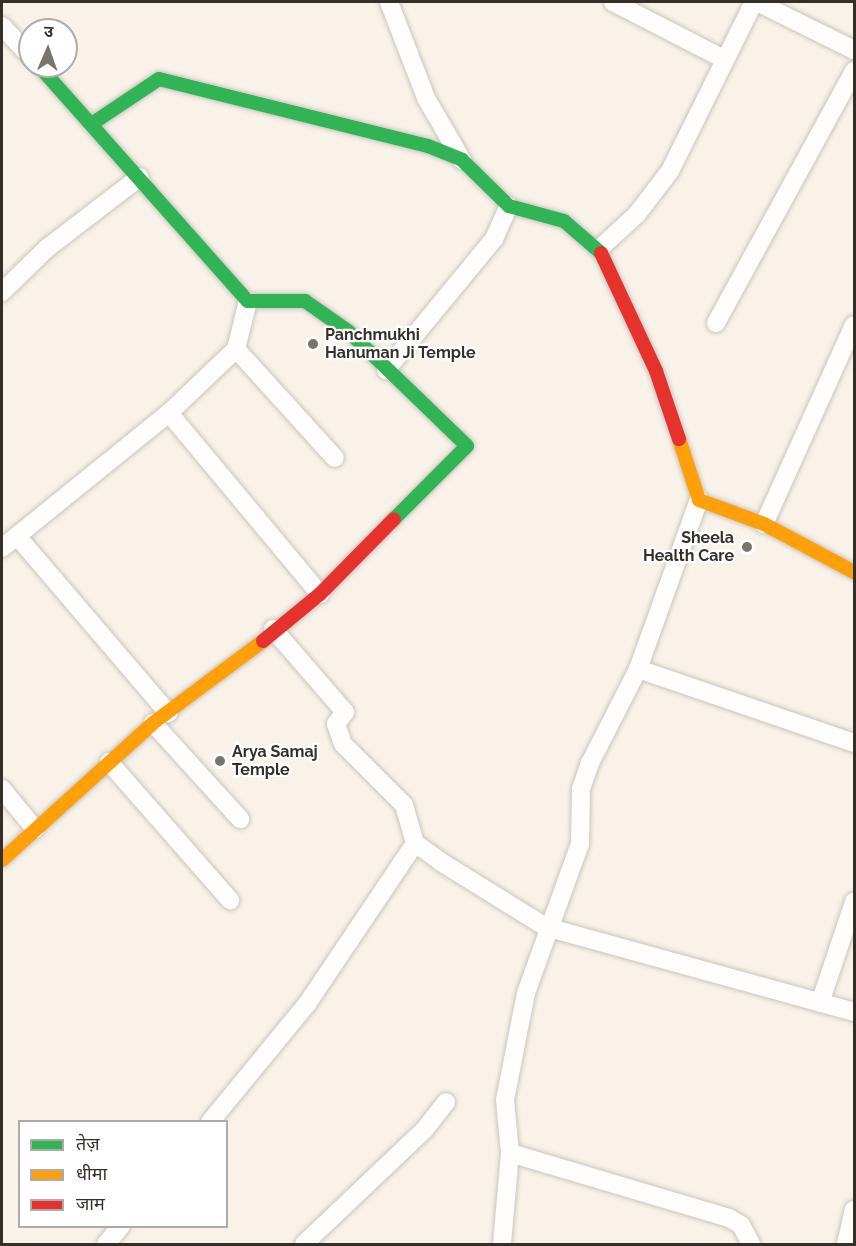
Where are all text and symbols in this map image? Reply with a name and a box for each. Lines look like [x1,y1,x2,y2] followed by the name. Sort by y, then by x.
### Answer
[18,18,78,78] north arrow
[44,22,54,41] text: उ
[325,325,477,363] place label: Panchmukhi Hanuman Ji Temple
[306,337,320,351] marker: Panchmukhi Hanuman Ji Temple
[643,528,734,566] place label: Sheela Health Care
[738,538,756,556] marker: Sheela Health Care
[232,742,318,780] place label: Arya Samaj Temple
[213,754,227,768] marker: Arya Samaj Temple
[18,1120,228,1228] legend
[76,1133,100,1154] text: तेज़
[76,1163,107,1184] text: धीमा
[76,1193,105,1214] text: जाम

